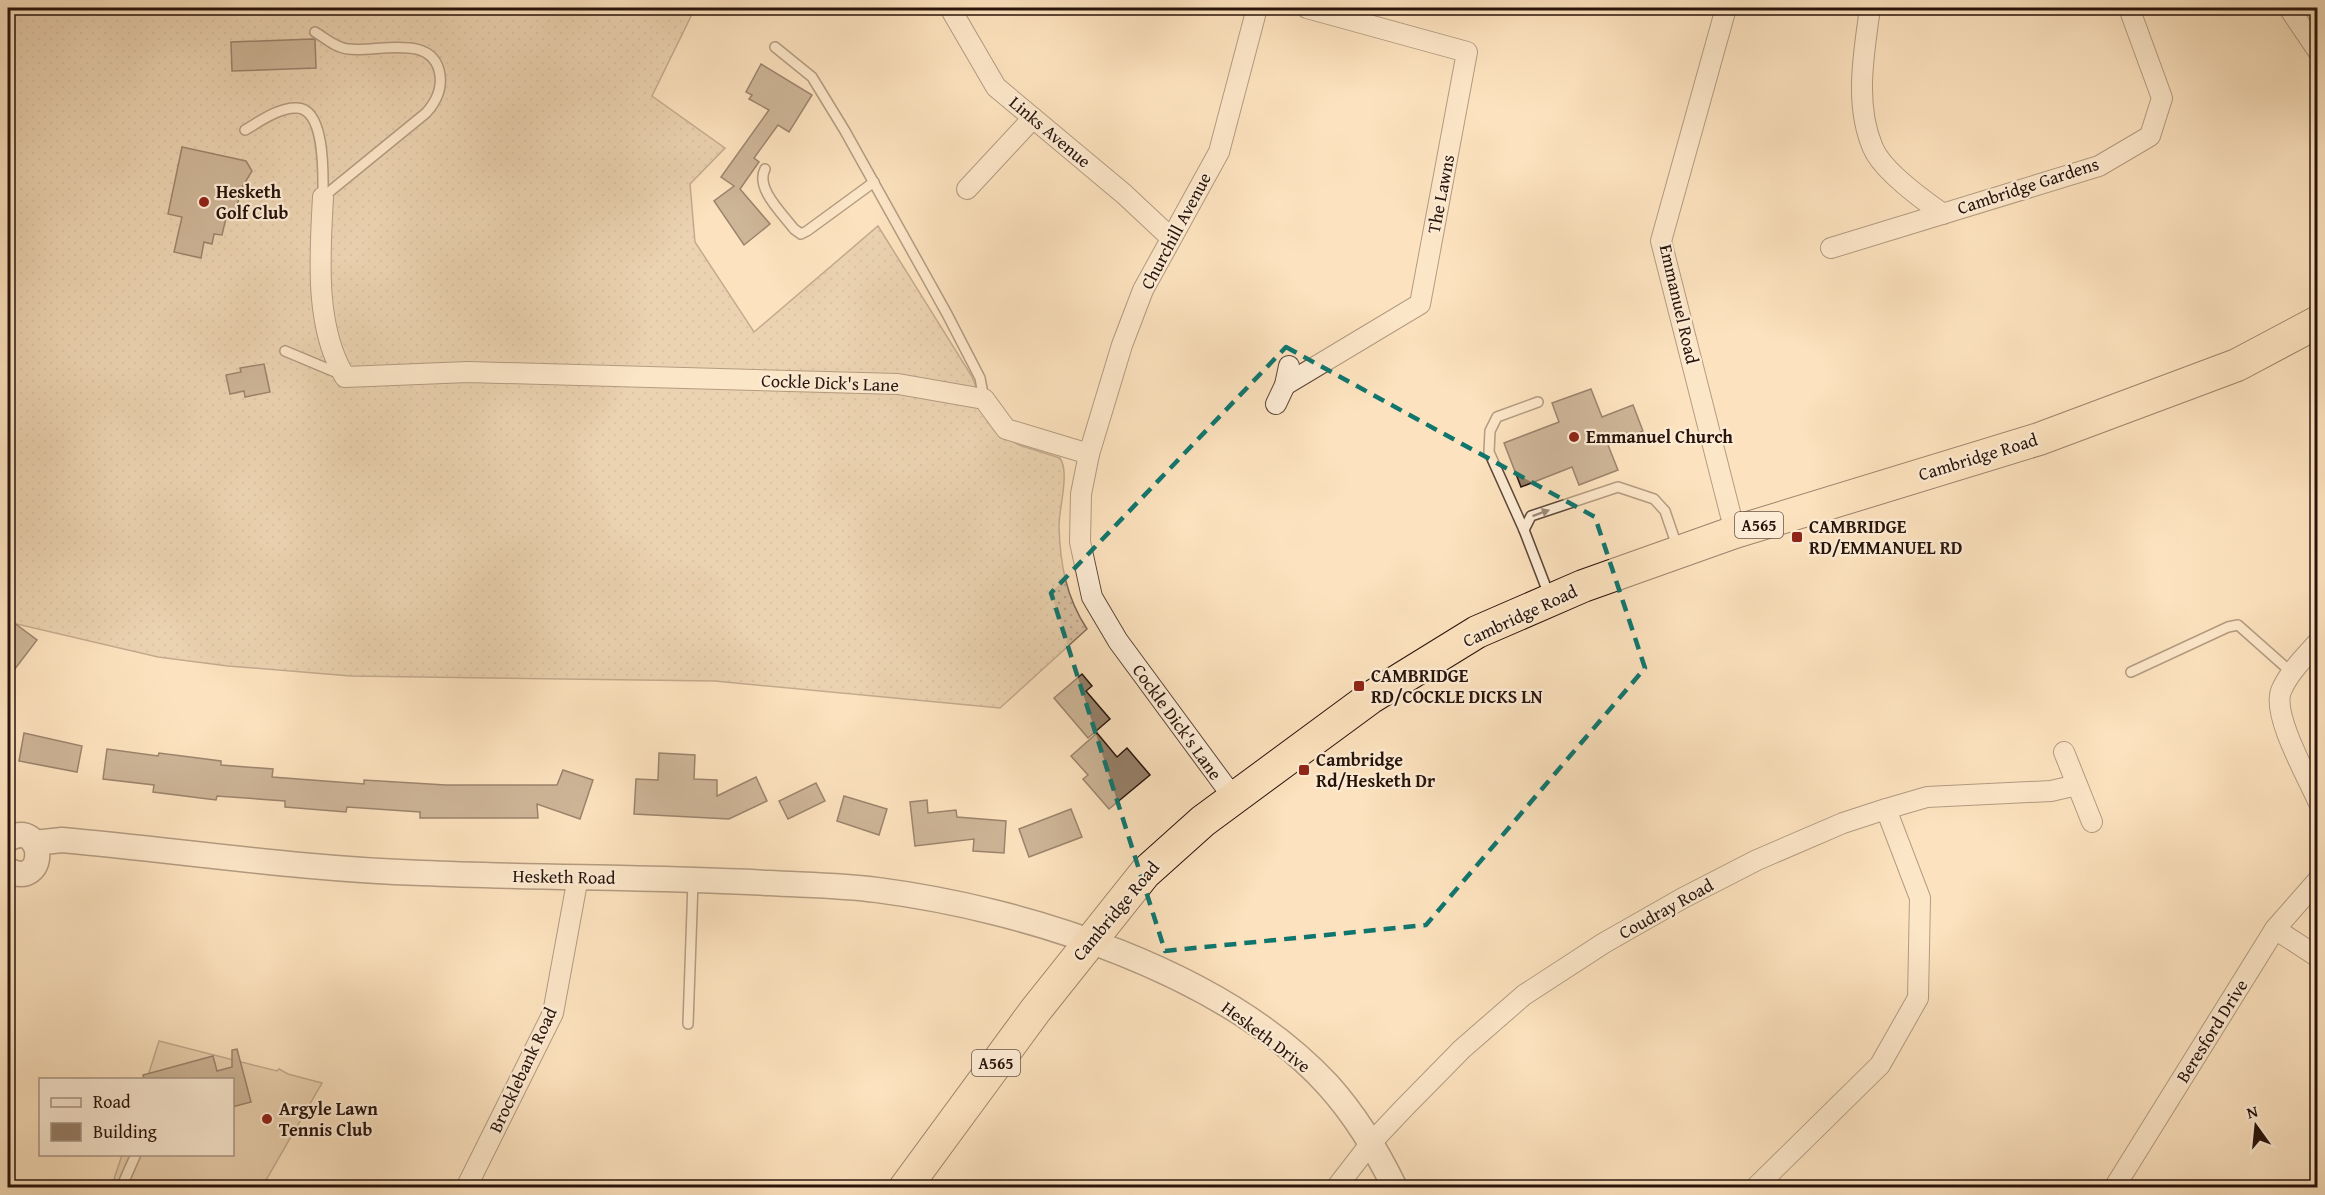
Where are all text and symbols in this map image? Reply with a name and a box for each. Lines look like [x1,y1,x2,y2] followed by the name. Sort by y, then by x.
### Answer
[1004,89,1097,174] street label: Links Avenue
[1954,150,2102,221] street label: Cambridge Gardens
[1420,152,1461,236] street label: The Lawns
[1133,167,1218,294] street label: Churchill Avenue
[216,178,288,226] place label: Hesketh Golf Club
[197,195,211,209] marker: Hesketh Golf Club
[1653,241,1706,367] street label: Emmanuel Road
[761,367,899,398] street label: Cockle Dick's Lane
[1586,423,1733,450] place label: Emmanuel Church
[1915,425,2041,487] street label: Cambridge Road
[1567,430,1581,444] marker: Emmanuel Church
[1532,507,1550,517] one-way arrow
[1735,512,1783,538] road number: A565
[1809,513,1963,561] place label: CAMBRIDGE RD/EMMANUEL RD
[1790,530,1804,544] marker: CAMBRIDGE RD/EMMANUEL RD
[1458,577,1582,654] street label: Cambridge Road
[1126,658,1229,785] street label: Cockle Dick's Lane
[1371,662,1543,710] place label: CAMBRIDGE RD/COCKLE DICKS LN
[1352,679,1366,693] marker: CAMBRIDGE RD/COCKLE DICKS LN
[1316,746,1436,794] place label: Cambridge Rd/Hesketh Dr
[1297,763,1311,777] marker: Cambridge Rd/Hesketh Dr
[1066,854,1166,967] street label: Cambridge Road
[512,862,616,891] street label: Hesketh Road
[1613,871,1718,946] street label: Coudray Road
[2169,974,2254,1088] street label: Beresford Drive
[1216,994,1317,1079] street label: Hesketh Drive
[482,1002,564,1137] street label: Brocklebank Road
[972,1050,1020,1076] road number: A565
[39,1078,234,1156] legend
[93,1088,131,1115] text: Road
[279,1095,378,1143] place label: Argyle Lawn Tennis Club
[2226,1096,2286,1156] north arrow
[2244,1098,2261,1124] text: N
[260,1112,274,1126] marker: Argyle Lawn Tennis Club
[93,1118,157,1145] text: Building

